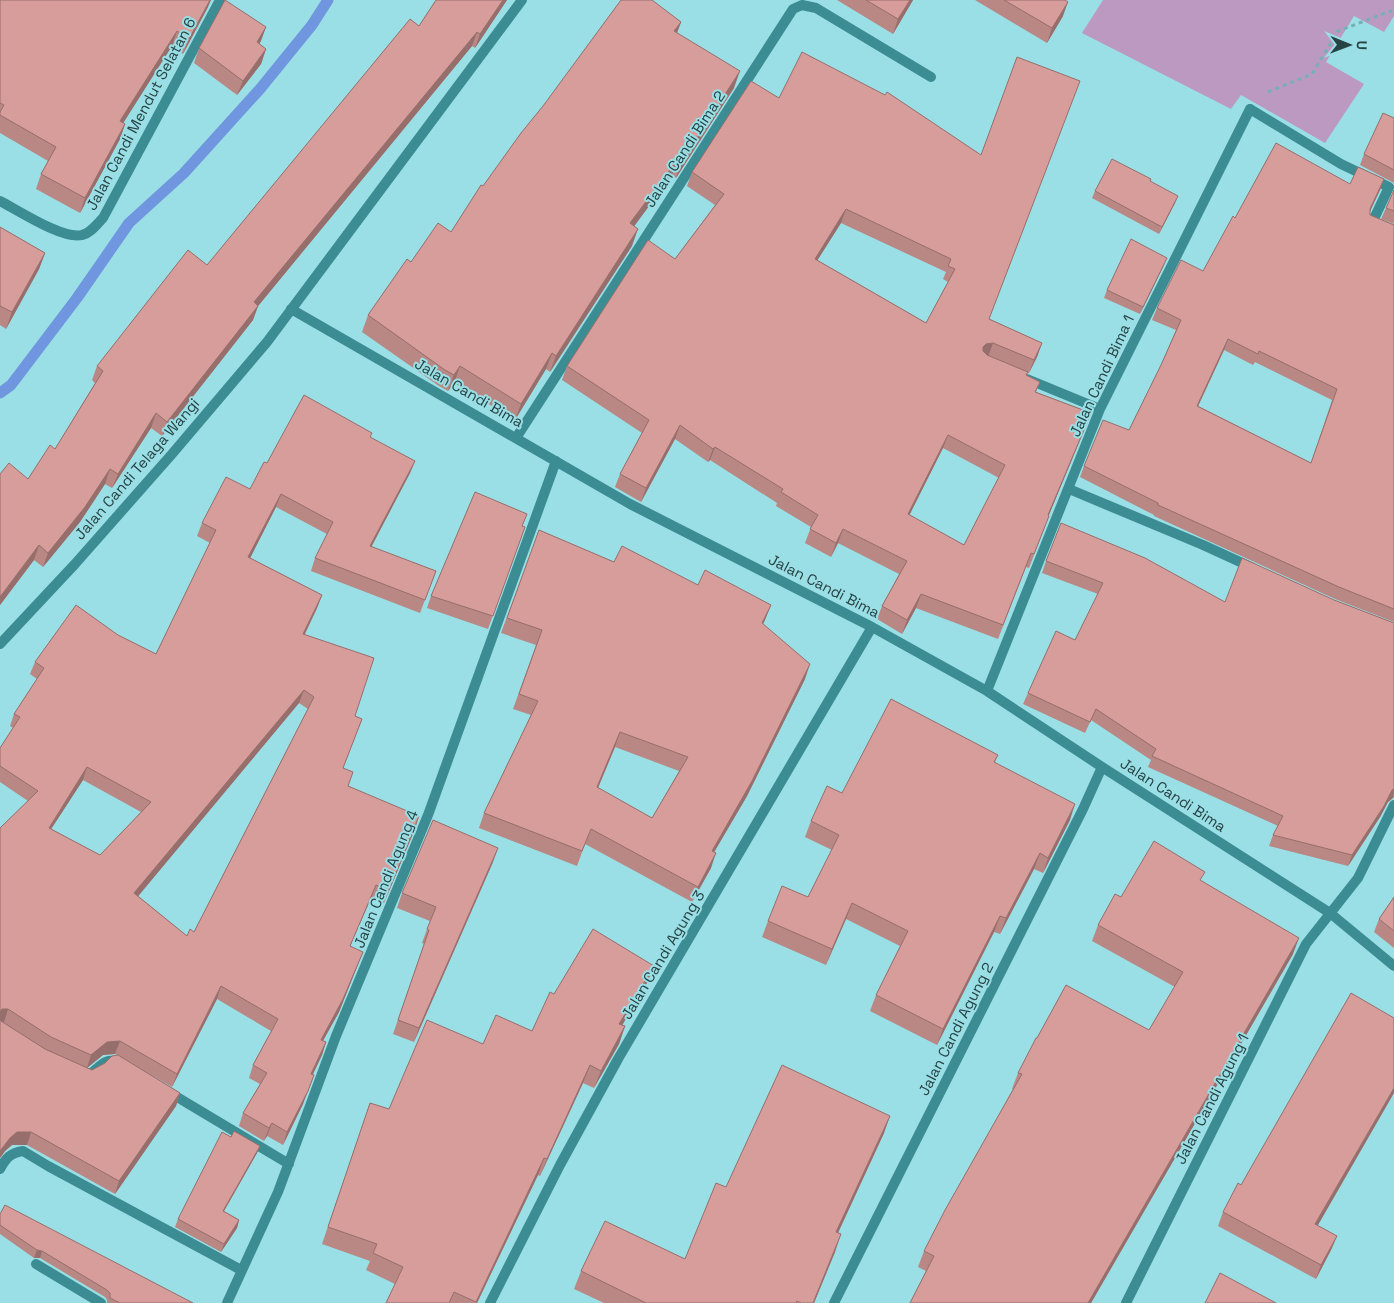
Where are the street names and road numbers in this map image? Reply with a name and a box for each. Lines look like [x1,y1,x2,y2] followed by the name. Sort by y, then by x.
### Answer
[82,14,200,213] street label: Jalan Candi Mendut Selatan 6
[640,87,729,211] street label: Jalan Candi Bima 2
[1065,312,1138,440] street label: Jalan Candi Bima 1
[412,354,527,432] street label: Jalan Candi Bima
[70,394,203,543] street label: Jalan Candi Telaga Wangi
[765,549,883,622] street label: Jalan Candi Bima
[1117,753,1230,836] street label: Jalan Candi Bima
[349,807,422,951] street label: Jalan Candi Agung 4
[617,887,709,1023] street label: Jalan Candi Agung 3
[914,959,997,1099] street label: Jalan Candi Agung 2
[1170,1030,1253,1167] street label: Jalan Candi Agung 1

